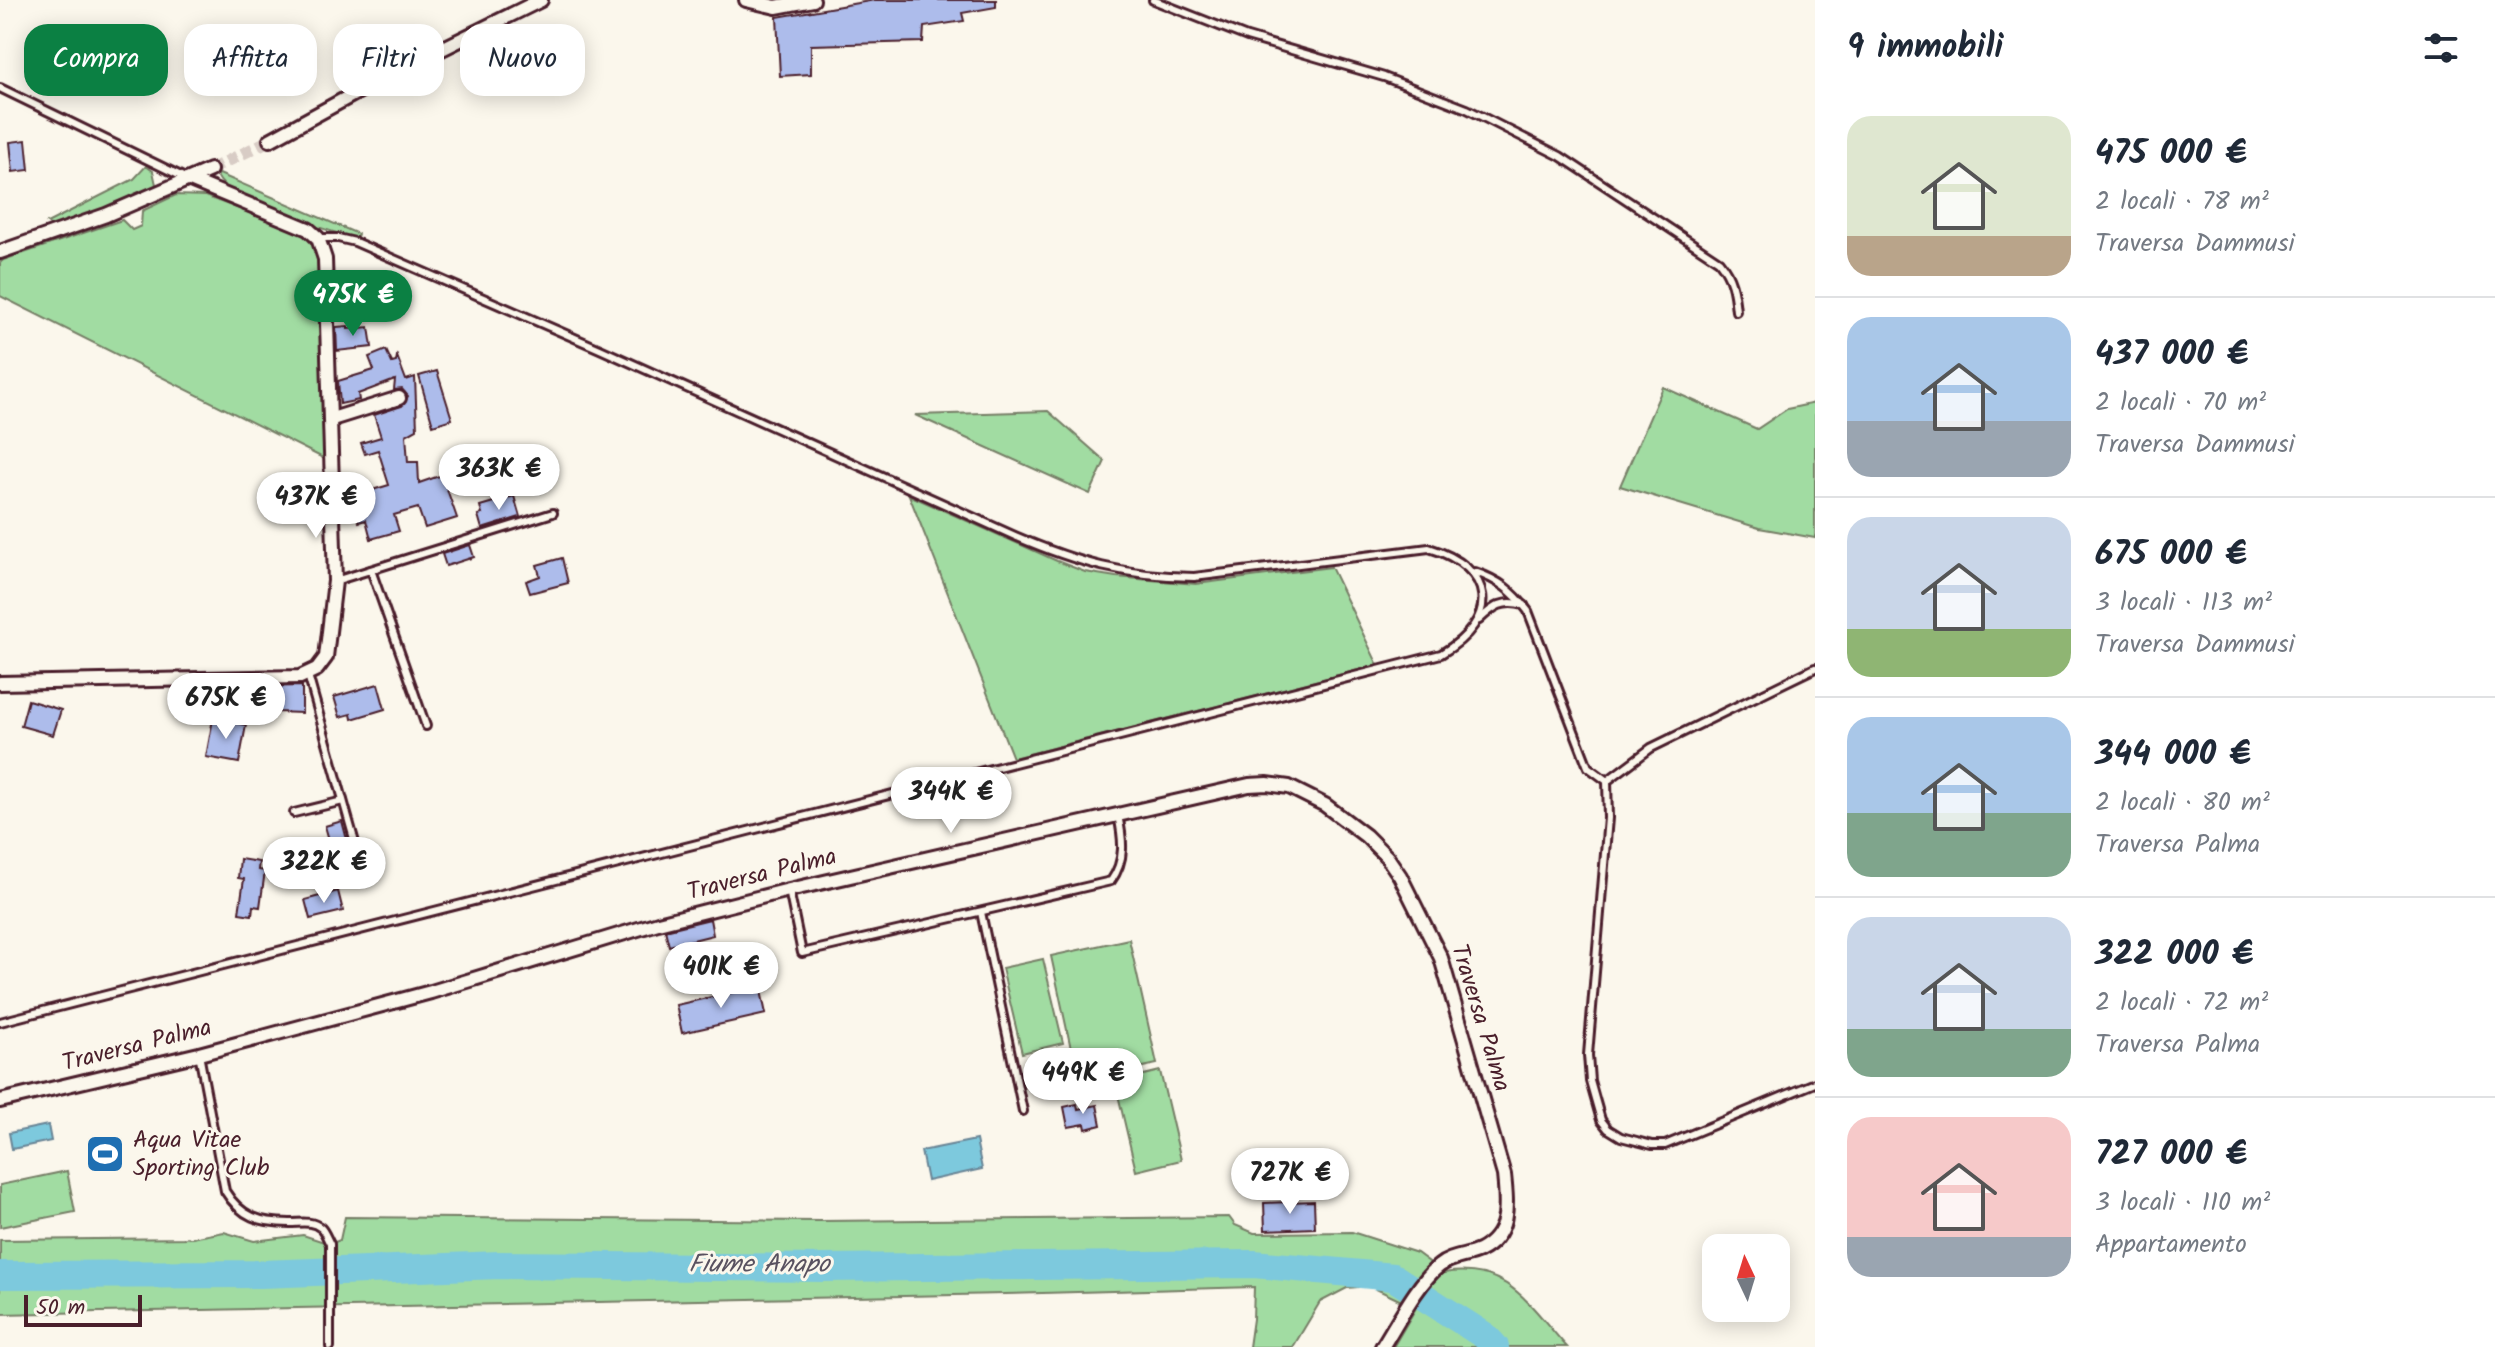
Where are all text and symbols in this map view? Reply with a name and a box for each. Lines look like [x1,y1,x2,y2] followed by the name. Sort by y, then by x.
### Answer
[1847,21,2003,75] text: 9 immobili
[24,24,168,96] chip: Compra
[184,24,317,96] chip: Affitta
[333,24,444,96] chip: Filtri
[460,24,585,96] chip: Nuovo
[2419,26,2463,70] icon: filters
[2095,127,2247,181] text: 475 000 €
[1911,148,2007,244] icon: home
[2095,181,2269,223] text: 2 locali · 78 m²
[2095,223,2295,265] text: Traversa Dammusi
[288,270,418,338] pin: 475K €
[312,275,394,317] text: 475K €
[2095,328,2248,382] text: 437 000 €
[1911,349,2007,445] icon: home
[2095,382,2266,424] text: 2 locali · 70 m²
[2095,424,2295,466] text: Traversa Dammusi
[434,444,564,512] pin: 363K €
[457,449,541,491] text: 363K €
[251,472,381,540] pin: 437K €
[275,477,357,519] text: 437K €
[2095,528,2247,582] text: 675 000 €
[1911,549,2007,645] icon: home
[2095,582,2272,624] text: 3 locali · 113 m²
[2095,624,2295,666] text: Traversa Dammusi
[161,673,291,741] pin: 675K €
[185,678,267,720] text: 675K €
[2095,728,2251,782] text: 344 000 €
[1911,749,2007,845] icon: home
[886,767,1016,835] pin: 344K €
[909,772,993,814] text: 344K €
[2095,782,2270,824] text: 2 locali · 80 m²
[2095,824,2260,866] text: Traversa Palma
[259,837,389,905] pin: 322K €
[683,838,841,912] street label: Traversa Palma
[281,842,367,884] text: 322K €
[2095,928,2253,982] text: 322 000 €
[1439,939,1521,1097] street label: Traversa Palma
[656,942,786,1010] pin: 401K €
[682,947,760,989] text: 401K €
[1911,949,2007,1045] icon: home
[2095,982,2268,1024] text: 2 locali · 72 m²
[58,1009,216,1083] street label: Traversa Palma
[2095,1024,2260,1066] text: Traversa Palma
[1018,1048,1148,1116] pin: 449K €
[1041,1053,1125,1095] text: 449K €
[133,1121,270,1188] place label: Aqua Vitae Sporting Club
[2095,1128,2247,1182] text: 727 000 €
[84,1133,126,1175] sports icon: Aqua Vitae Sporting Club
[1225,1148,1355,1216] pin: 727K €
[1911,1149,2007,1245] icon: home
[1249,1153,1331,1195] text: 727K €
[2095,1182,2270,1224] text: 3 locali · 110 m²
[2095,1224,2247,1266] text: Appartamento
[1702,1234,1790,1322] north arrow
[1702,1234,1790,1322] map controls
[688,1244,832,1286] water label: Fiume Anapo
[24,1291,142,1327] scale bar
[36,1291,85,1326] text: 50 m

